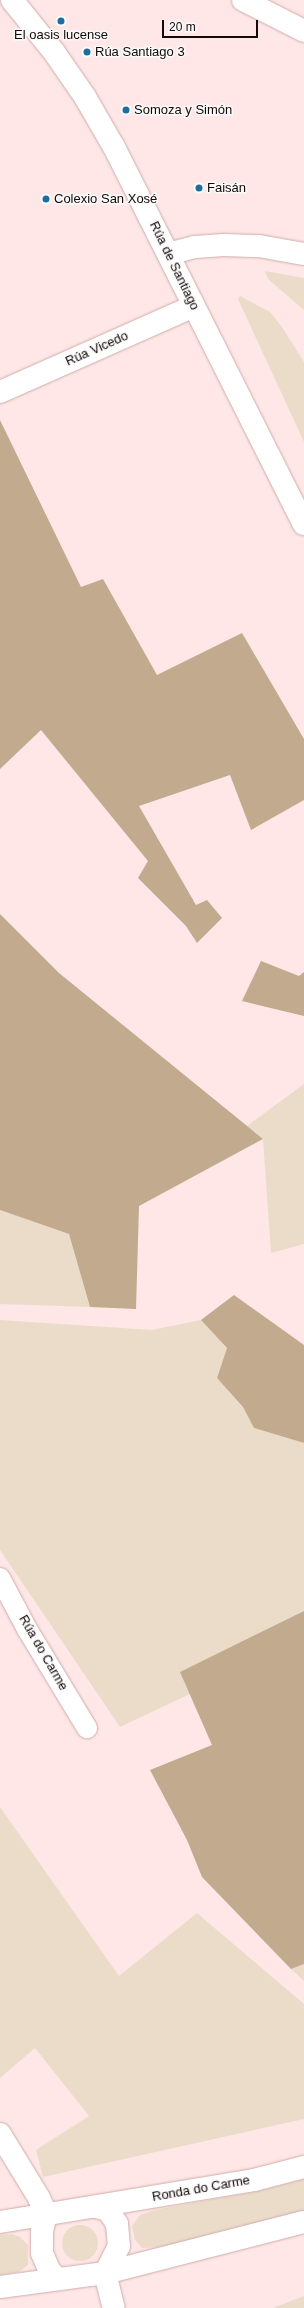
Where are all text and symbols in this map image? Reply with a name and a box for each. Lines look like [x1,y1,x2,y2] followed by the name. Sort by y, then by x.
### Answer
[164,12,260,38] scale bar
[56,16,66,26] marker: El oasis lucense
[169,20,196,34] text: 20 m
[14,27,108,43] place label: El oasis lucense
[95,44,185,60] place label: Rúa Santiago 3
[82,47,92,57] marker: Rúa Santiago 3
[134,102,232,118] place label: Somoza y Simón
[121,105,131,115] marker: Somoza y Simón
[207,180,246,196] place label: Faisán
[194,183,204,193] marker: Faisán
[54,191,157,207] place label: Colexio San Xosé
[41,194,51,204] marker: Colexio San Xosé
[146,219,202,313] street label: Rúa de Santiago
[63,328,131,370] street label: Rúa Vicedo
[15,1612,71,1694] street label: Rúa do Carme
[151,2173,251,2205] street label: Ronda do Carme

